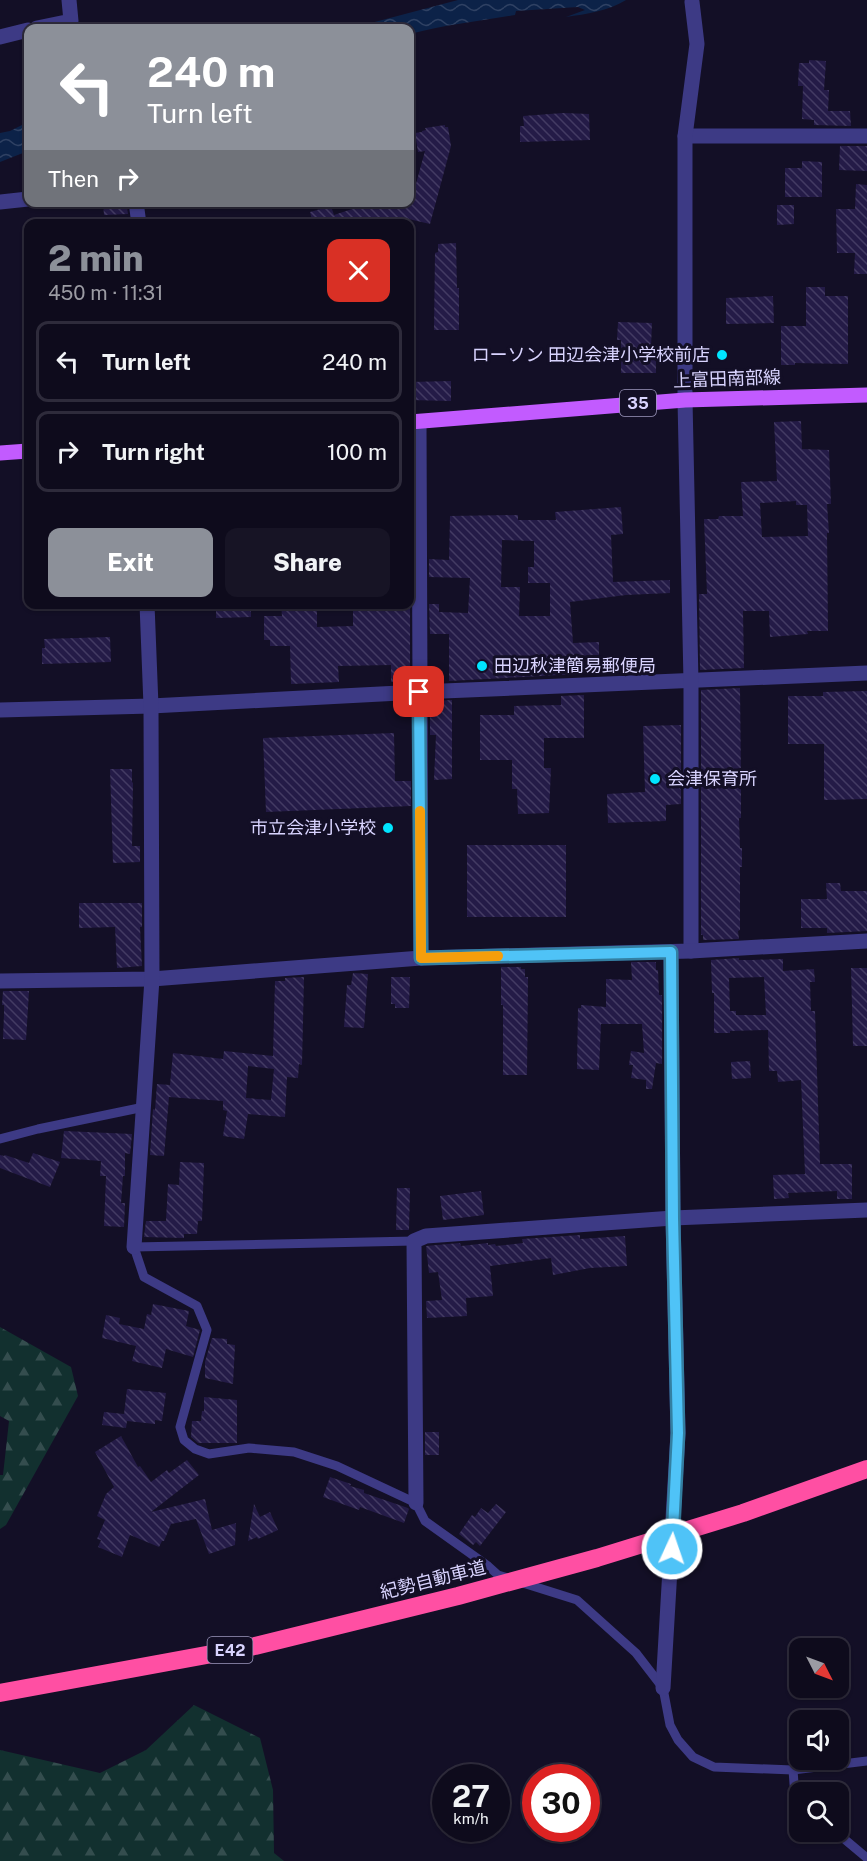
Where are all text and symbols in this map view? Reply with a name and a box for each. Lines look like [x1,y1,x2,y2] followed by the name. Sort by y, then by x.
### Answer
[147,47,275,96] text: 240 m
[48,48,126,126] icon: left
[147,97,253,129] text: Turn left
[111,162,144,195] icon: right
[48,166,99,192] text: Then
[48,237,144,279] text: 2 min
[327,239,390,302] button: close
[48,281,163,305] text: 450 m · 11:31
[472,344,710,365] place label: ローソン 田辺会津小学校前店
[51,345,84,378] icon: left
[715,348,729,362] marker: ローソン 田辺会津小学校前店
[102,349,191,375] text: Turn left
[322,349,387,375] text: 240 m
[673,366,781,391] street label: 上富田南部線
[620,390,656,416] road number: 35
[51,435,84,468] icon: right
[102,439,205,465] text: Turn right
[327,439,387,465] text: 100 m
[48,528,213,597] button: Exit
[225,528,390,597] button: Share
[494,655,656,676] place label: 田辺秋津簡易郵便局
[475,659,489,673] marker: 田辺秋津簡易郵便局
[393,666,444,717] pin
[402,675,435,708] icon: arrive
[667,768,757,789] place label: 会津保育所
[648,772,662,786] marker: 会津保育所
[250,817,376,838] place label: 市立会津小学校
[381,821,395,835] marker: 市立会津小学校
[640,1517,704,1581] position arrow
[378,1556,488,1603] street label: 紀勢自動車道
[208,1637,252,1663] road number: E42
[789,1638,849,1698] north arrow
[789,1638,849,1842] map controls
[789,1710,849,1770] button: sound
[522,1764,600,1842] speed limit sign: 30
[452,1778,490,1814] text: 27
[789,1782,849,1842] button: search
[453,1810,489,1827] text: km/h

